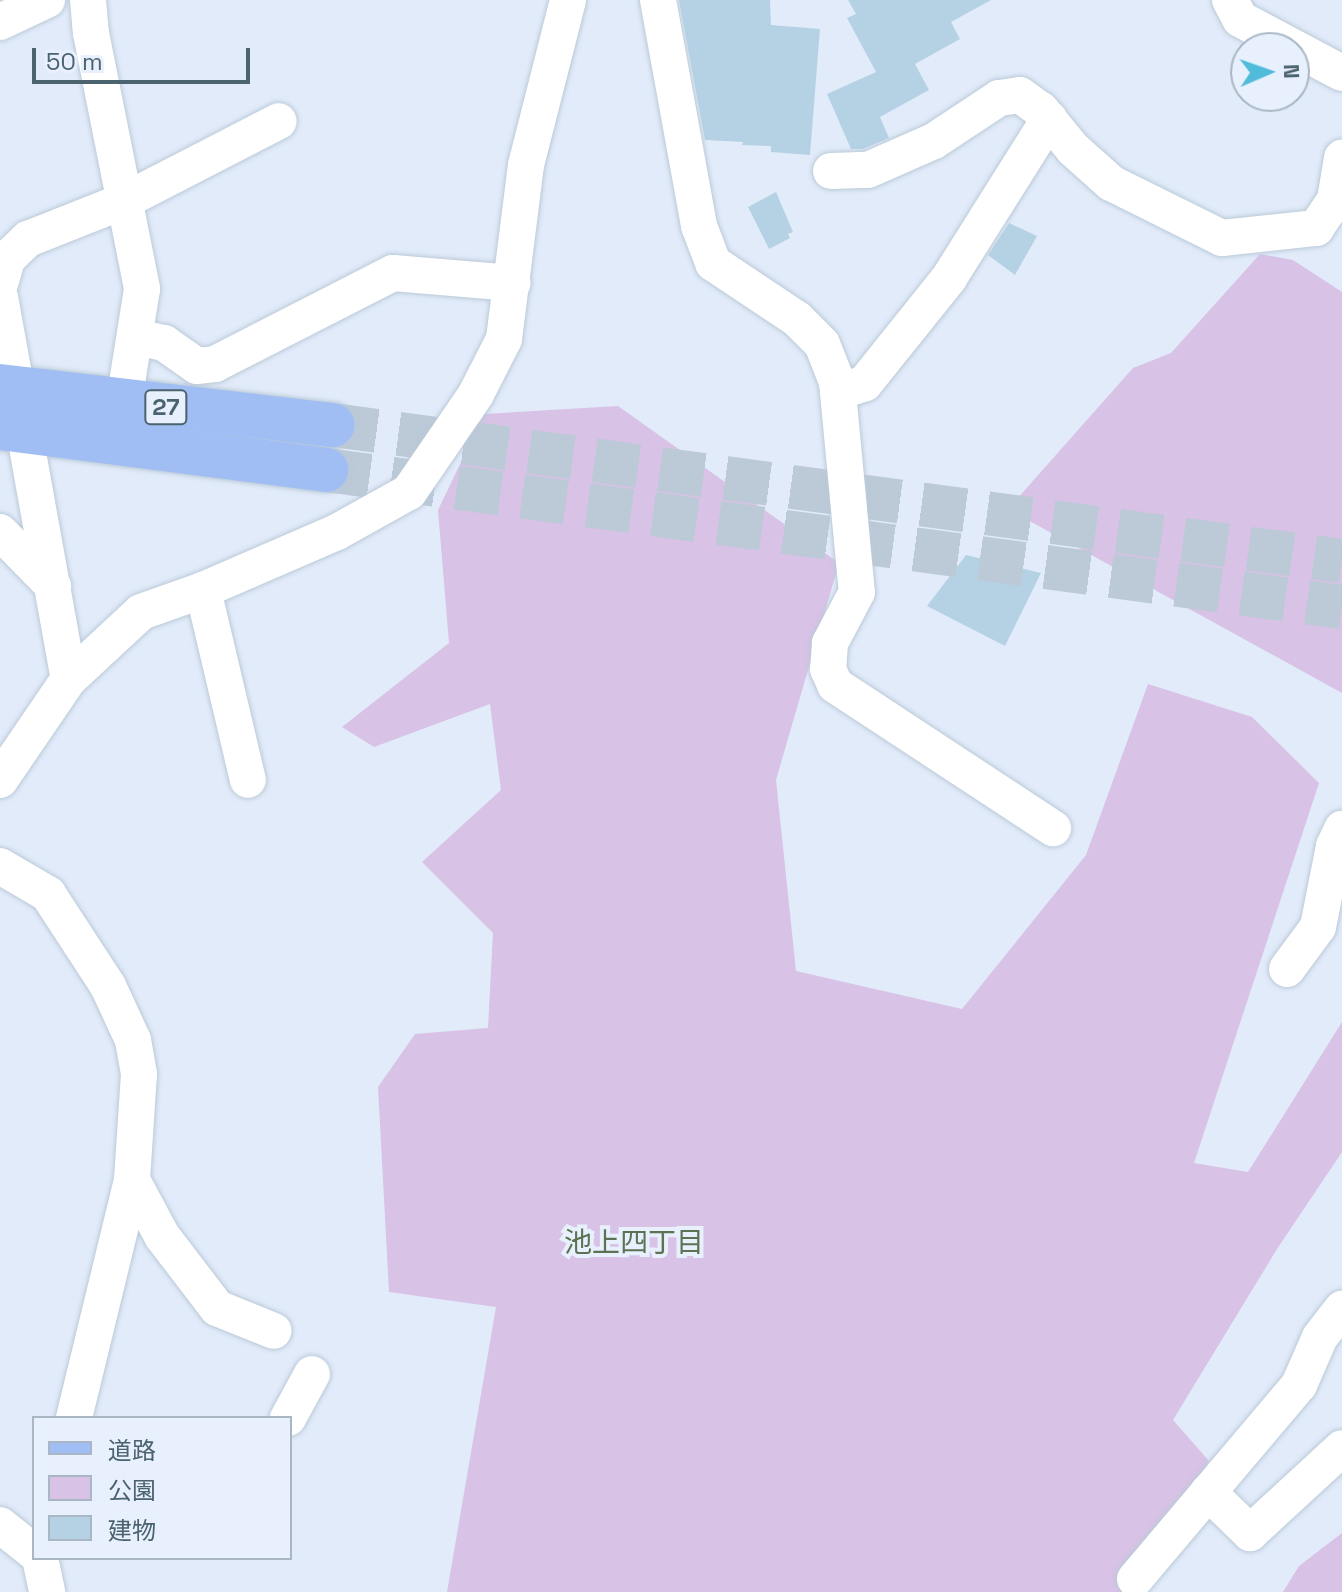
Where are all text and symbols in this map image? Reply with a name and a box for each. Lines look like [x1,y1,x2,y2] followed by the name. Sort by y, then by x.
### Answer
[36,32,254,82] scale bar
[1230,32,1310,112] north arrow
[46,46,103,77] text: 50 m
[1278,63,1306,79] text: N
[144,387,188,427] road number: 27
[564,1225,704,1259] district label: 池上四丁目
[32,1416,292,1560] legend
[108,1435,156,1466] text: 道路
[108,1475,156,1506] text: 公園
[108,1515,156,1546] text: 建物

